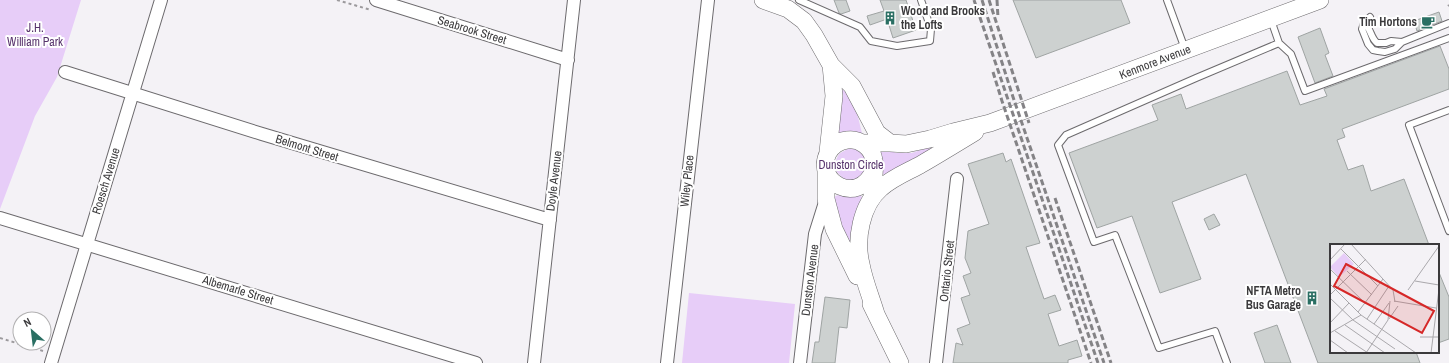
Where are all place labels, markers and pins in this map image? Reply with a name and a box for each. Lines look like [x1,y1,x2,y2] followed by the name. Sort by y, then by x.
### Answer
[901,3,986,33] place label: Wood and Brooks the Lofts
[882,10,898,26] building icon: Wood and Brooks the Lofts
[1359,14,1418,30] place label: Tim Hortons
[1420,14,1436,30] cafe icon: Tim Hortons
[1246,283,1302,313] place label: NFTA Metro Bus Garage
[1304,290,1320,306] building icon: NFTA Metro Bus Garage

